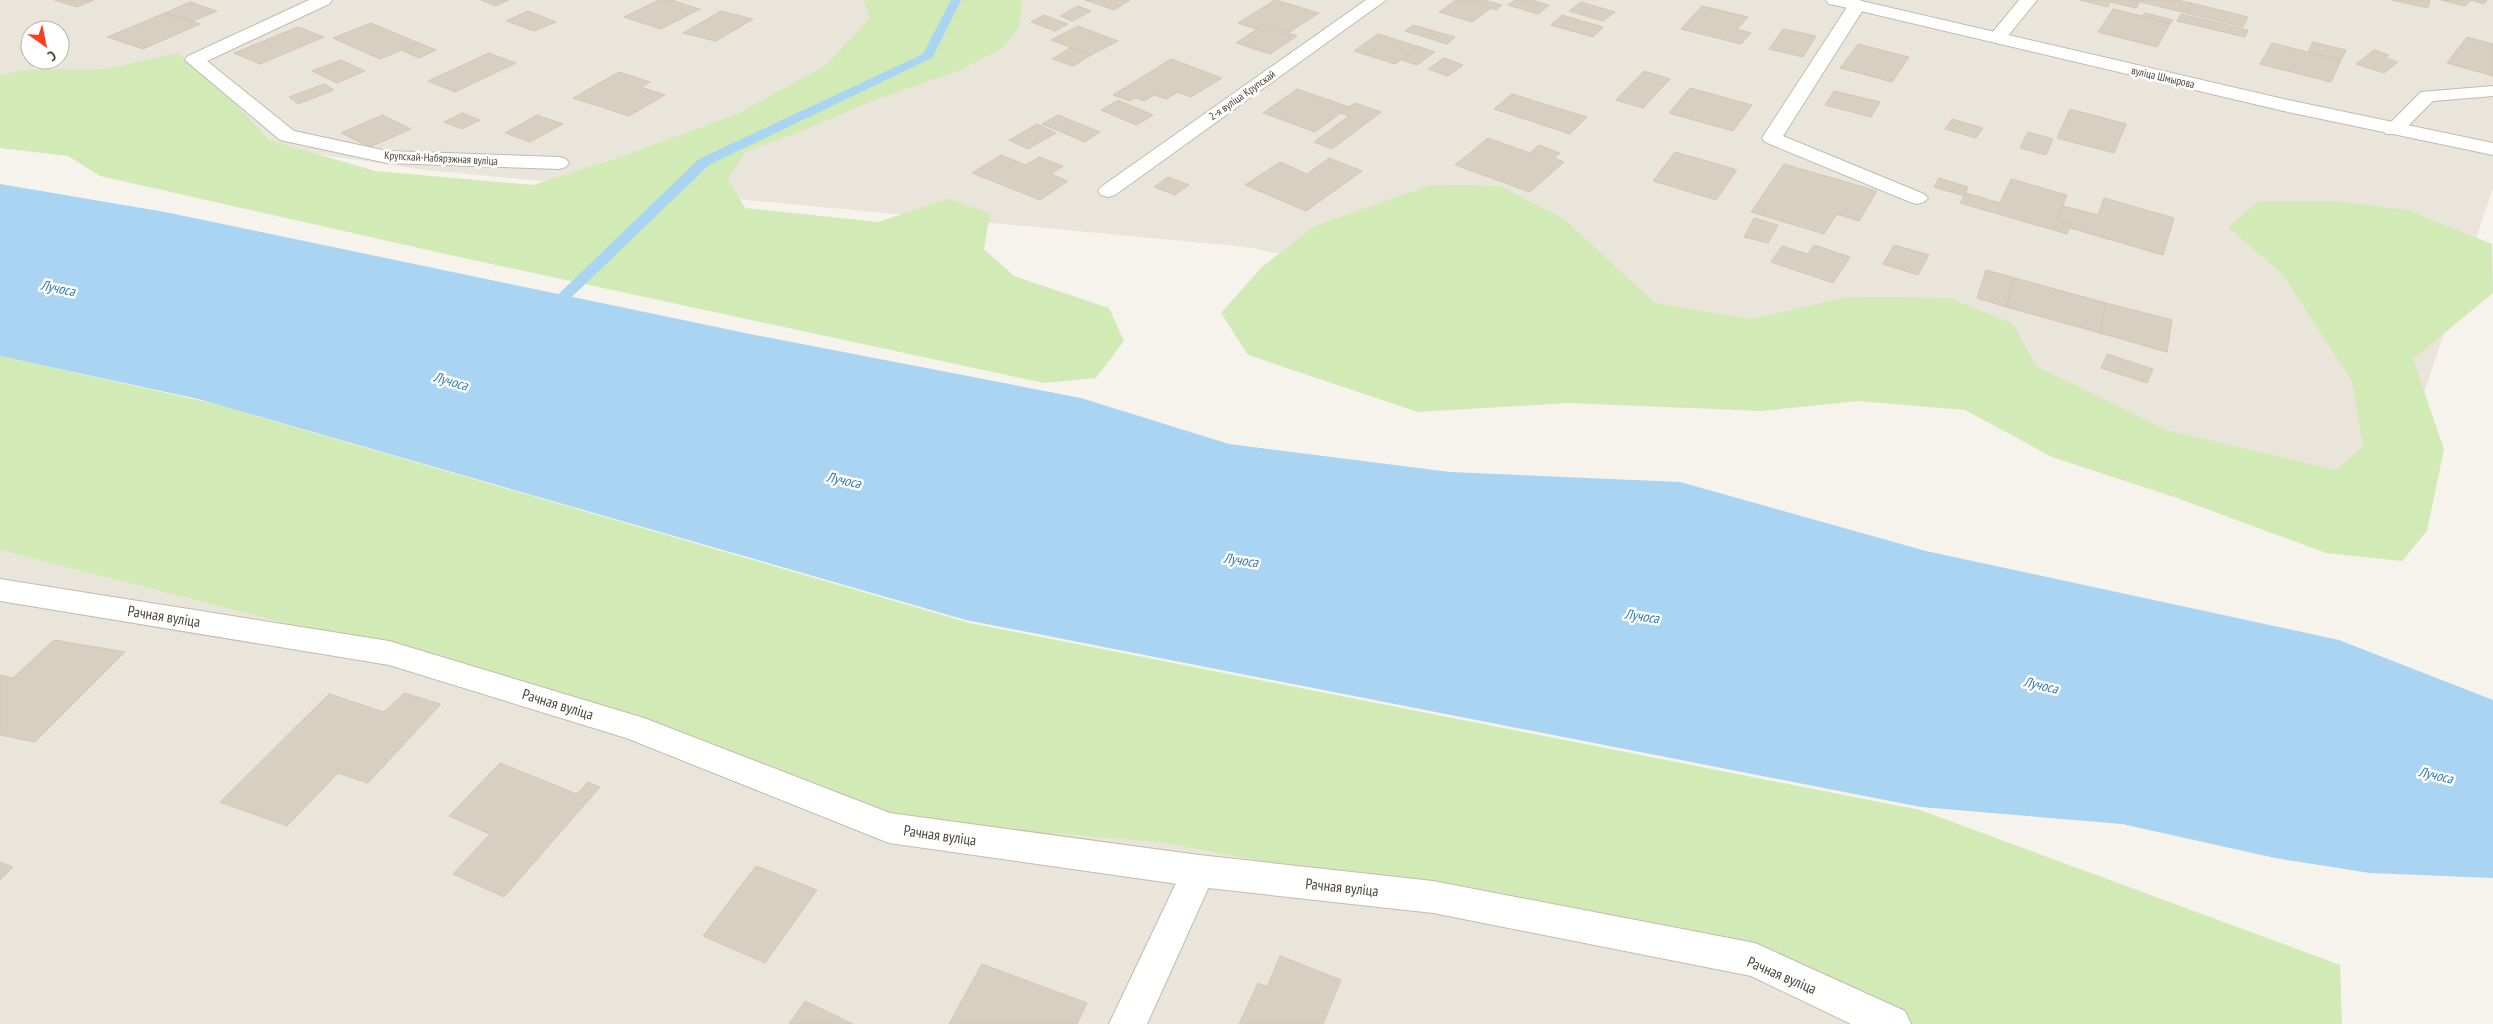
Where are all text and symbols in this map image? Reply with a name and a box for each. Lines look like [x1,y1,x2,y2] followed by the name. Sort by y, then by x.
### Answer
[20,20,70,70] north arrow
[44,47,60,66] text: С
[2130,63,2196,91] street label: вуліца Шмырова
[1206,67,1278,123] street label: 2-я вуліца Крупскай
[384,148,498,168] street label: Крупскай-Набярэжная вуліца
[38,276,78,300] water label: Лучоса
[431,367,471,395] water label: Лучоса
[824,467,864,493] water label: Лучоса
[1222,549,1261,572] water label: Лучоса
[126,601,202,631] street label: Рачная вуліца
[1623,605,1662,628] water label: Лучоса
[2021,672,2061,698] water label: Лучоса
[520,684,596,724] street label: Рачная вуліца
[2416,762,2456,788] water label: Лучоса
[902,820,978,850] street label: Рачная вуліца
[1305,874,1379,900] street label: Рачная вуліца
[1745,952,1819,998] street label: Рачная вуліца

